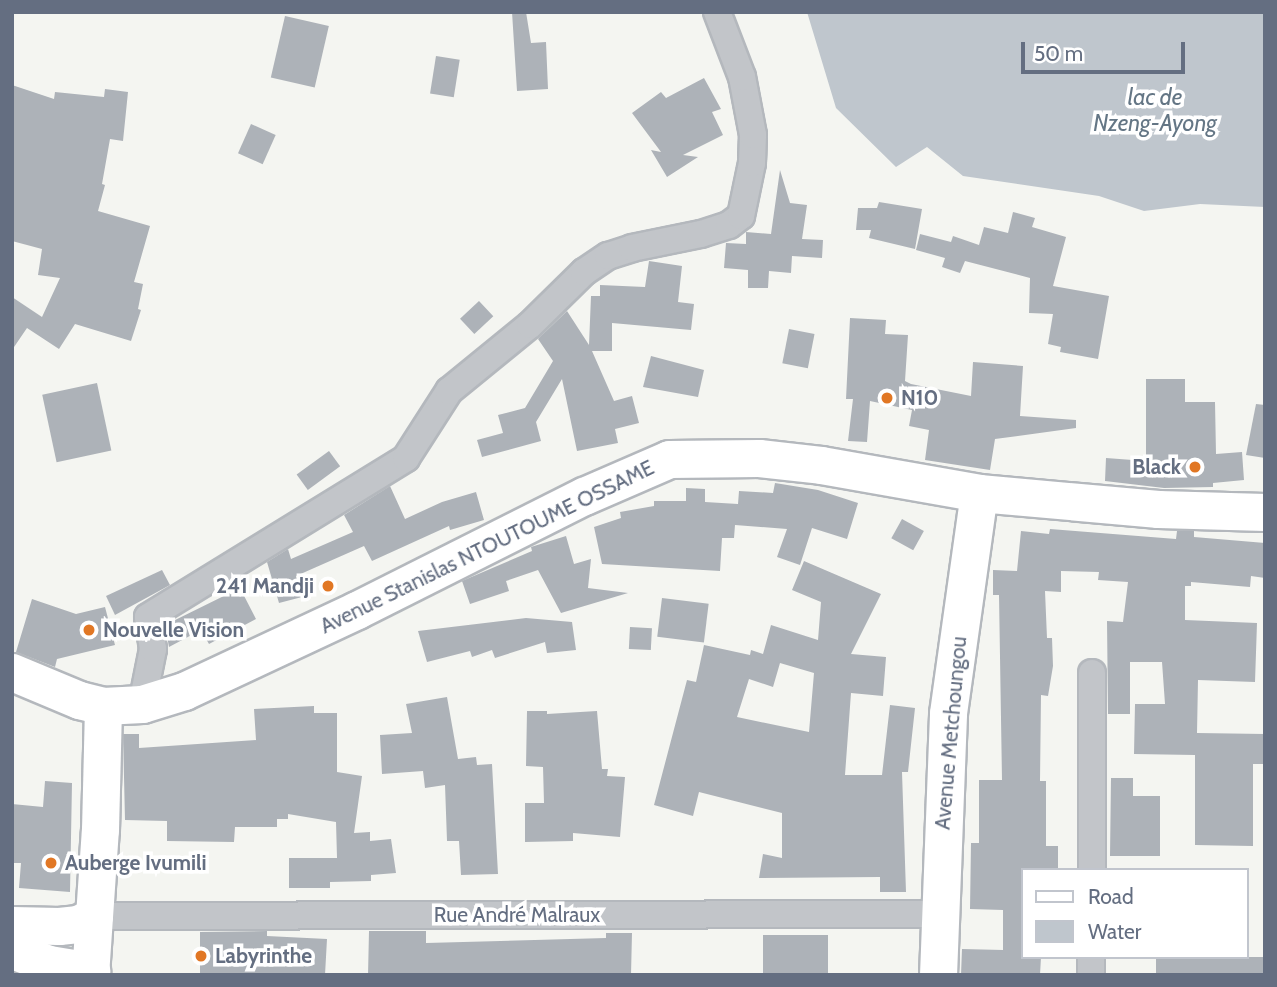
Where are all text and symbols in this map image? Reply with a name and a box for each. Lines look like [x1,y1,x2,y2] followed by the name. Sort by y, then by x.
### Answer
[1025,28,1190,72] scale bar
[1034,41,1083,66] text: 50 m
[1093,83,1217,137] water label: lac de Nzeng-Ayong
[901,385,938,411] place label: N10
[879,390,895,406] marker: N10
[1132,454,1181,480] place label: Black
[316,455,658,639] street label: Avenue Stanislas NTOUTOUME OSSAME
[1187,459,1203,475] marker: Black
[216,573,314,599] place label: 241 Mandji
[320,578,336,594] marker: 241 Mandji
[103,617,244,643] place label: Nouvelle Vision
[81,622,97,638] marker: Nouvelle Vision
[930,635,972,831] street label: Avenue Metchoungou
[65,850,207,876] place label: Auberge Ivumili
[43,855,59,871] marker: Auberge Ivumili
[1021,868,1249,959] legend
[1088,884,1134,909] text: Road
[434,902,600,928] street label: Rue André Malraux
[1088,919,1141,944] text: Water
[215,943,312,969] place label: Labyrinthe
[193,948,209,964] marker: Labyrinthe

